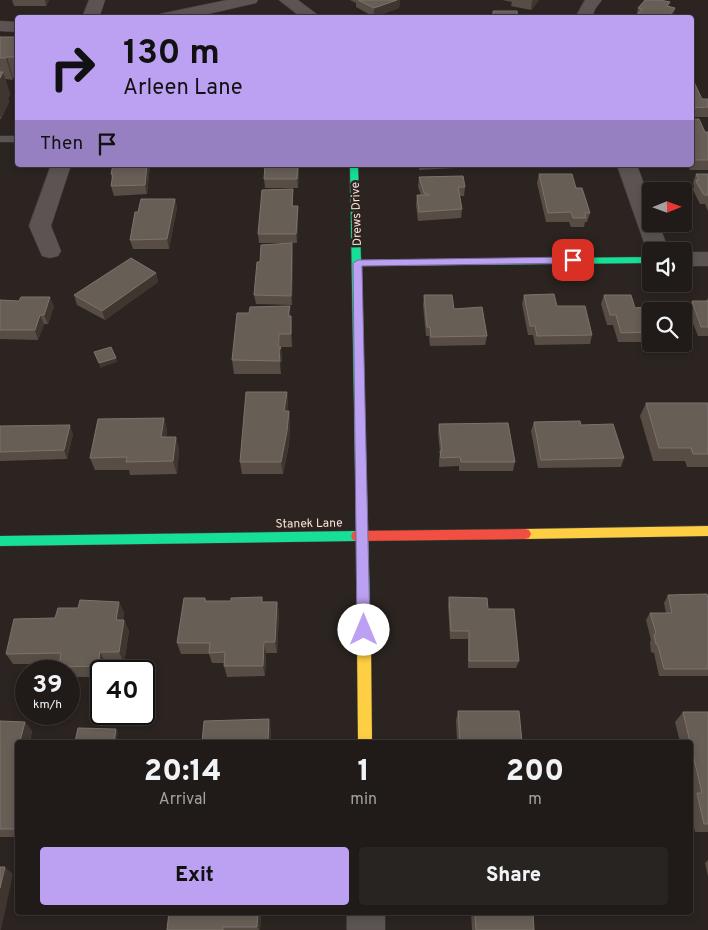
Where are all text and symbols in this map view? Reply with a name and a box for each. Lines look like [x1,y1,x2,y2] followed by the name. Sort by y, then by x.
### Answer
[123,32,220,76] text: 130 m
[40,35,105,100] icon: right
[123,75,243,102] text: Arleen Lane
[93,130,121,158] icon: arrive
[40,132,83,156] text: Then
[348,182,366,246] street label: Drews Drive
[642,182,692,232] north arrow
[642,182,692,352] map controls
[552,239,594,281] pin
[642,242,692,292] button: sound
[559,246,587,274] icon: arrive
[642,302,692,352] button: search
[275,515,343,533] street label: Stanek Lane
[337,603,389,655] position arrow
[90,660,155,725] speed limit sign: 40
[32,670,63,702] text: 39
[33,697,62,713] text: km/h
[144,754,222,791] text: 20:14
[358,754,370,791] text: 1
[506,754,564,791] text: 200
[159,790,207,810] text: Arrival
[350,790,377,810] text: min
[528,790,542,810] text: m
[40,847,349,905] button: Exit
[359,847,668,905] button: Share

